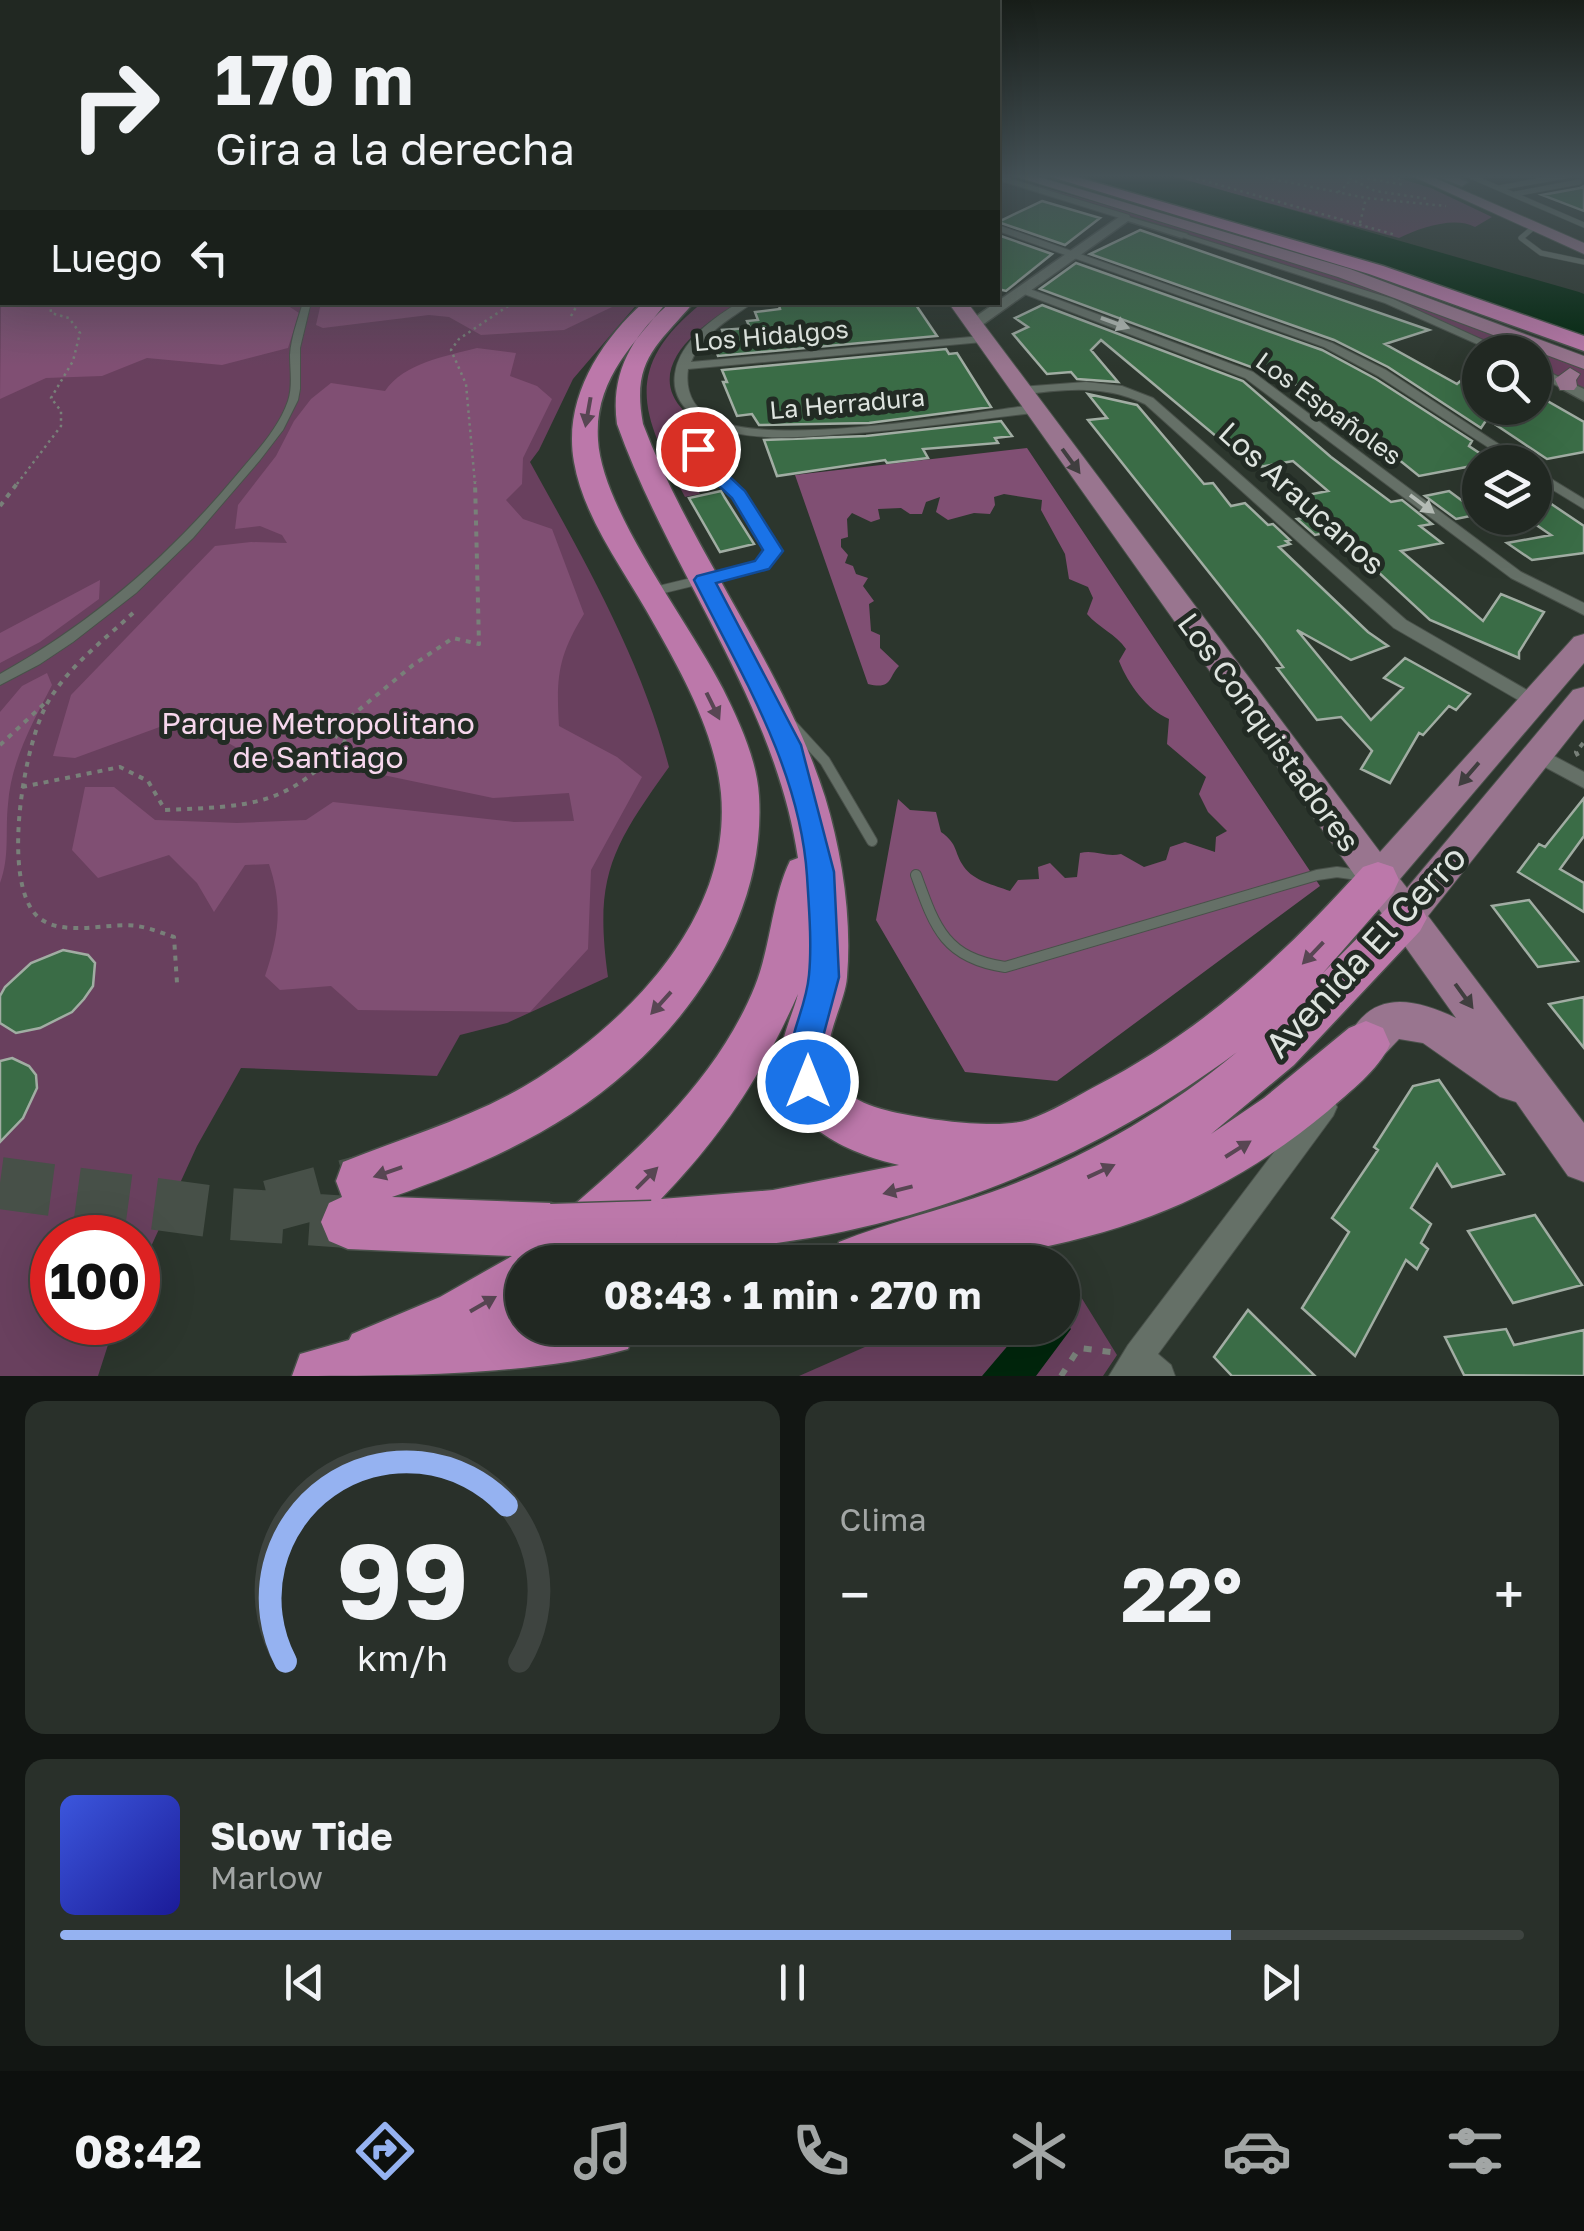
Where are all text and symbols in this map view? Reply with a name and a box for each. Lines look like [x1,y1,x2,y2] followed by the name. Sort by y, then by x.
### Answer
[215,36,413,120] text: 170 m
[50,40,180,170] icon: right
[215,121,575,175] text: Gira a la derecha
[182,230,237,285] icon: left
[50,235,162,280] text: Luego
[692,313,850,357] street label: Los Hidalgos
[1101,316,1131,331] one-way arrow
[1462,335,1552,535] map controls
[1462,335,1552,425] button: search
[1250,345,1408,471] street label: Los Españoles
[768,381,926,425] street label: La Herradura
[580,397,596,428] one-way arrow
[656,407,741,492] pin
[1212,414,1392,582] street label: Los Araucanos
[671,422,726,477] icon: arrive
[1462,445,1552,535] button: layers
[1061,448,1080,474] one-way arrow
[1409,494,1435,515] one-way arrow
[1170,606,1368,858] street label: Los Conquistadores
[704,691,721,720] one-way arrow
[161,705,475,775] park label: Parque Metropolitano de Santiago
[1458,761,1480,786] one-way arrow
[1256,836,1474,1066] street label: Avenida El Cerro
[1302,940,1325,964] one-way arrow
[1453,982,1473,1009] one-way arrow
[650,991,673,1015] one-way arrow
[756,1030,860,1134] position arrow
[1225,1140,1252,1159] one-way arrow
[1087,1162,1116,1179] one-way arrow
[372,1165,402,1180] one-way arrow
[634,1166,658,1190] one-way arrow
[882,1182,913,1198] one-way arrow
[30,1215,160,1345] speed limit sign: 100
[604,1272,981,1317] text: 08:43 · 1 min · 270 m
[469,1295,497,1313] one-way arrow
[840,1500,926,1538] text: Clima
[336,1517,468,1642] text: 99
[1121,1548,1242,1639] text: 22°
[840,1561,870,1627] text: −
[1494,1561,1524,1627] text: +
[357,1636,448,1679] text: km/h
[210,1813,393,1858] text: Slow Tide
[210,1858,323,1896] text: Marlow
[277,1955,332,2010] icon: previous
[765,1955,820,2010] icon: pause
[1253,1955,1308,2010] icon: next
[350,2116,420,2186] icon: directions
[568,2116,638,2186] icon: music
[786,2116,856,2186] icon: phone
[1004,2116,1074,2186] icon: climate
[1222,2116,1292,2186] icon: car
[1440,2116,1510,2186] icon: filters
[74,2124,202,2178] text: 08:42

